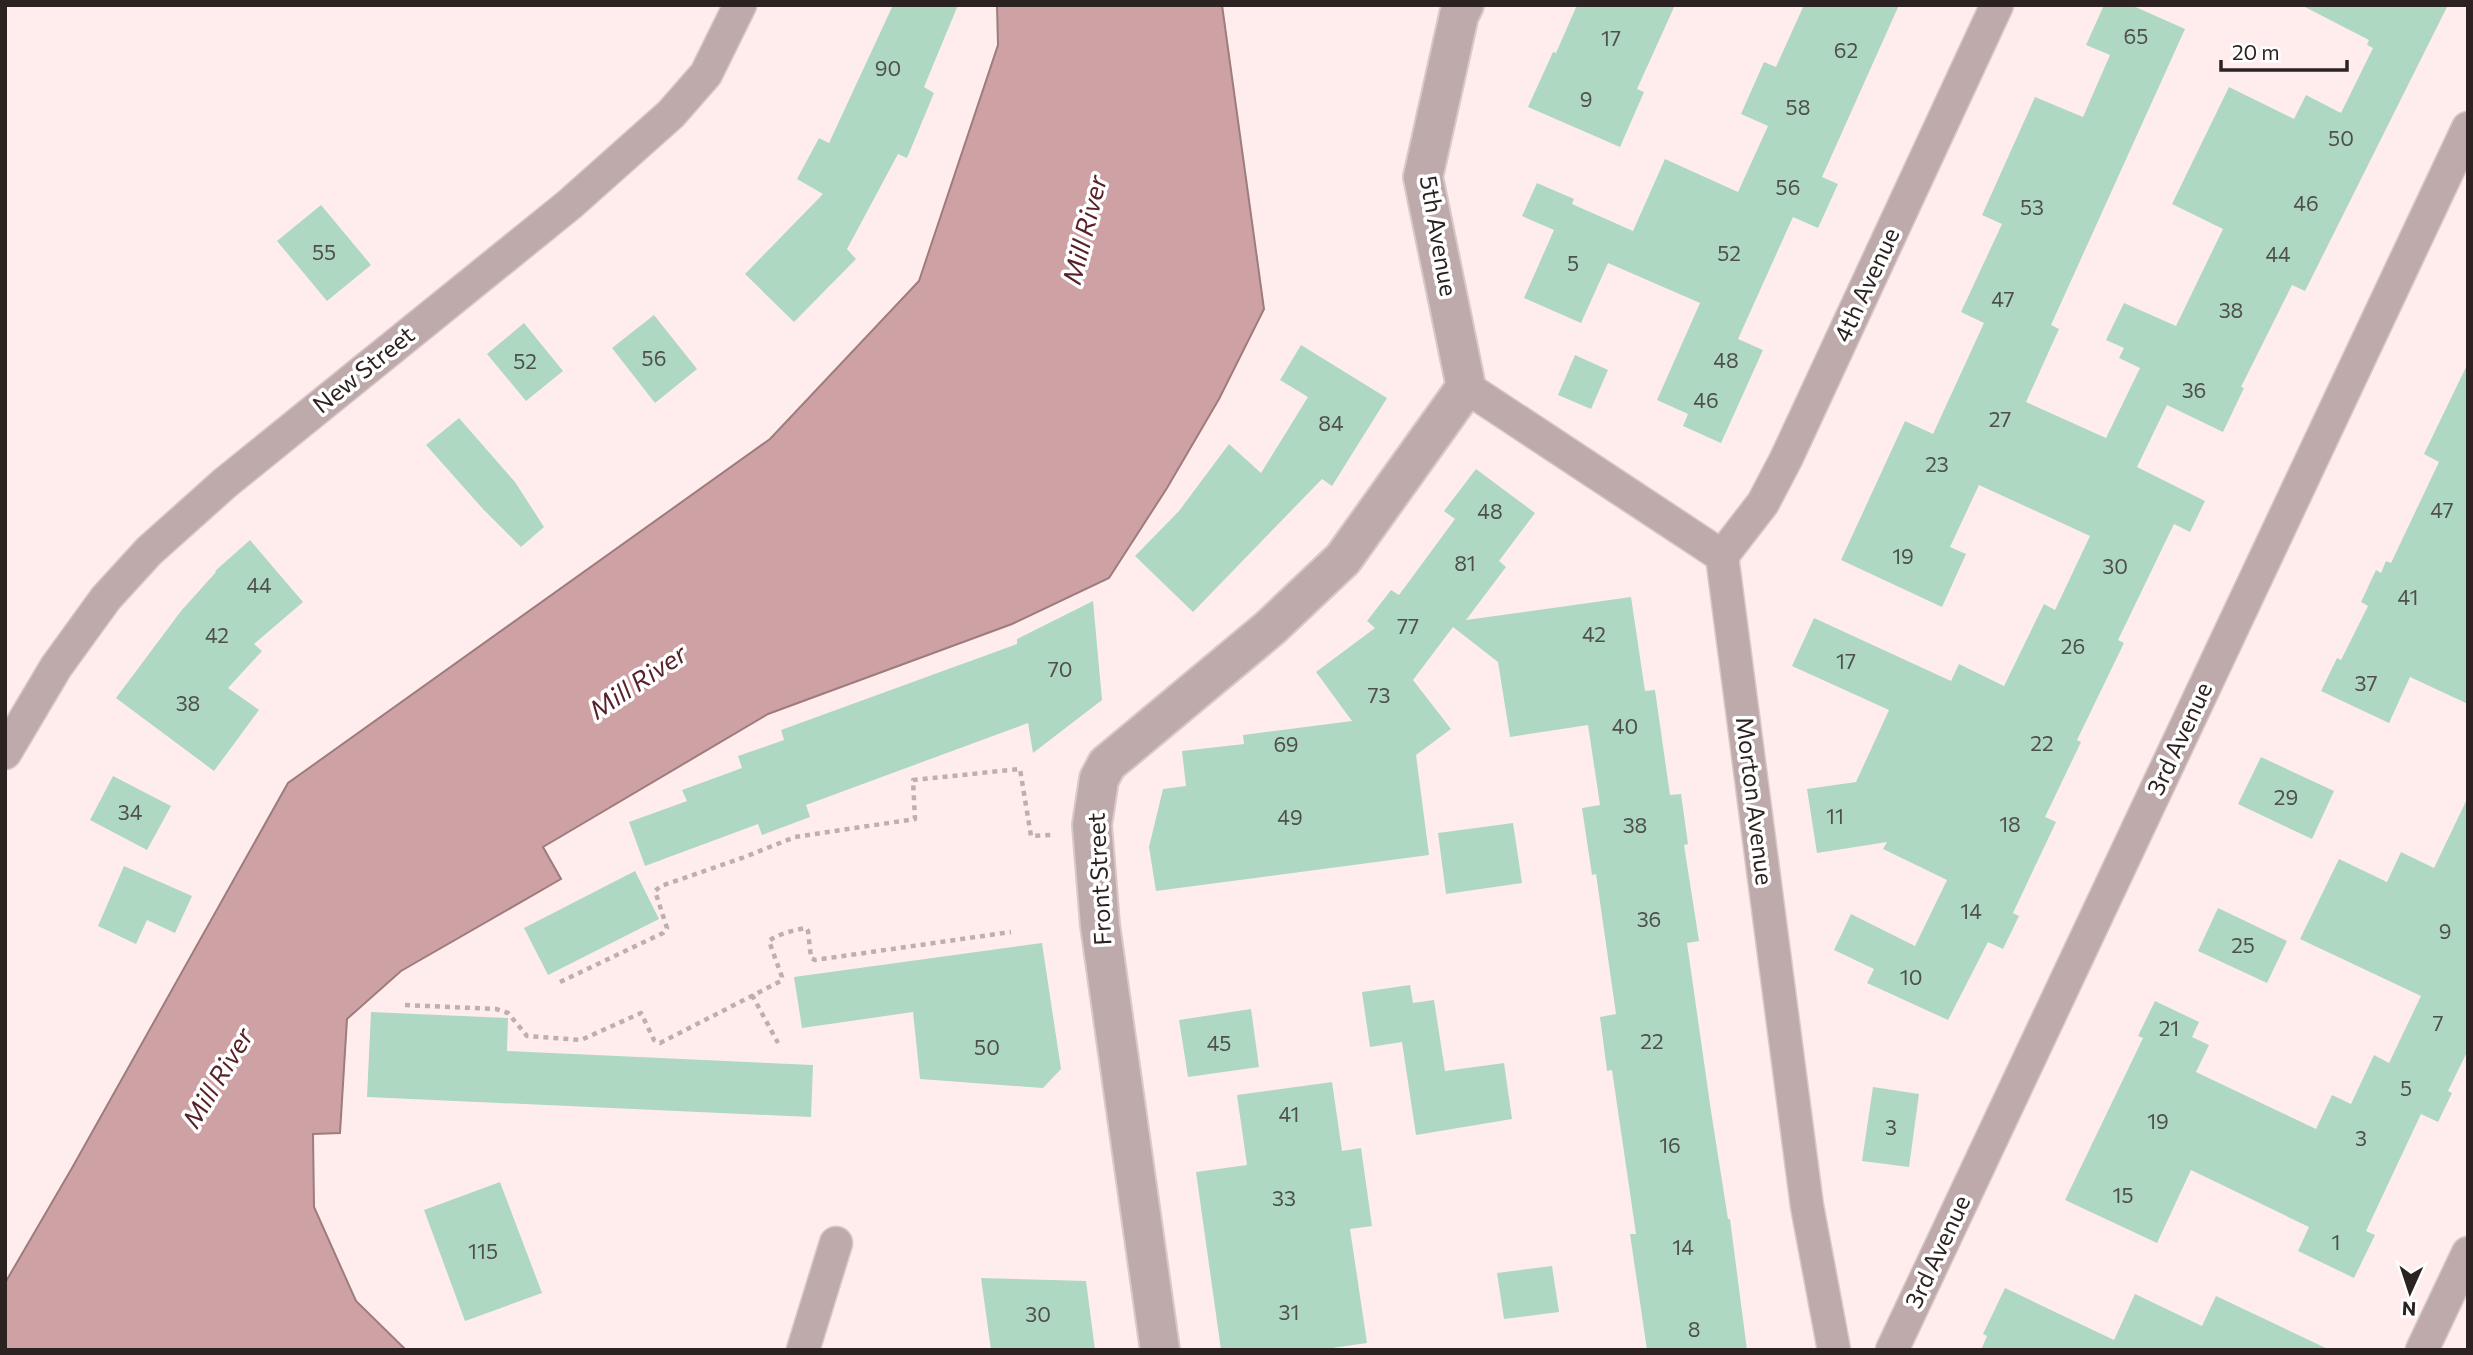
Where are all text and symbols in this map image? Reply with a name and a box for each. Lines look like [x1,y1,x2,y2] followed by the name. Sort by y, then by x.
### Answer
[2124,23,2148,48] house number: 65
[1601,25,1621,50] house number: 17
[2221,28,2347,72] scale bar
[1834,37,1858,62] house number: 62
[2232,39,2280,64] text: 20 m
[875,55,901,80] house number: 90
[1580,86,1592,111] house number: 9
[1786,94,1810,119] house number: 58
[2328,125,2354,150] house number: 50
[1055,170,1112,287] water label: Mill River
[1415,173,1464,298] street label: 5th Avenue
[1776,174,1800,199] house number: 56
[2293,190,2319,215] house number: 46
[2020,194,2044,219] house number: 53
[1827,223,1905,346] street label: 4th Avenue
[312,239,336,264] house number: 55
[1717,240,1741,265] house number: 52
[2265,241,2291,266] house number: 44
[1567,250,1579,275] house number: 5
[1991,286,2015,311] house number: 47
[2219,297,2243,322] house number: 38
[306,319,420,419] street label: New Street
[642,345,666,370] house number: 56
[1713,347,1739,372] house number: 48
[513,348,537,373] house number: 52
[2182,377,2206,402] house number: 36
[1693,387,1719,412] house number: 46
[1989,406,2011,431] house number: 27
[1318,410,1344,435] house number: 84
[1925,451,1949,476] house number: 23
[2430,497,2454,522] house number: 47
[1477,498,1503,523] house number: 48
[1892,543,1914,568] house number: 19
[1454,550,1476,575] house number: 81
[2102,553,2128,578] house number: 30
[246,572,272,597] house number: 44
[2398,584,2418,609] house number: 41
[1397,613,1419,638] house number: 77
[1582,621,1606,646] house number: 42
[205,622,229,647] house number: 42
[2061,633,2085,658] house number: 26
[582,636,693,725] water label: Mill River
[1836,648,1856,673] house number: 17
[1048,656,1072,681] house number: 70
[2355,670,2377,695] house number: 37
[2140,677,2217,799] street label: 3rd Avenue
[1367,682,1391,707] house number: 73
[176,690,200,715] house number: 38
[1612,713,1638,738] house number: 40
[1731,715,1780,887] street label: Morton Avenue
[2030,730,2054,755] house number: 22
[1273,731,1299,756] house number: 69
[2274,784,2298,809] house number: 29
[118,799,143,824] house number: 34
[1826,803,1844,828] house number: 11
[1277,804,1303,829] house number: 49
[1999,811,2021,836] house number: 18
[1081,812,1116,946] street label: Front Street
[1623,812,1647,837] house number: 38
[1960,898,1982,923] house number: 14
[1637,906,1661,931] house number: 36
[2439,918,2451,943] house number: 9
[2231,932,2255,957] house number: 25
[1900,964,1922,989] house number: 10
[2432,1010,2444,1035] house number: 7
[2159,1015,2179,1040] house number: 21
[175,1020,259,1133] water label: Mill River
[1640,1028,1664,1053] house number: 22
[1207,1030,1231,1055] house number: 45
[974,1034,1000,1059] house number: 50
[2400,1075,2412,1100] house number: 5
[1279,1101,1299,1126] house number: 41
[2147,1108,2169,1133] house number: 19
[1885,1114,1897,1139] house number: 3
[2355,1125,2367,1150] house number: 3
[1659,1132,1681,1157] house number: 16
[2112,1182,2134,1207] house number: 15
[1272,1185,1296,1210] house number: 33
[1898,1190,1975,1312] street label: 3rd Avenue
[2332,1229,2340,1254] house number: 1
[1672,1234,1694,1259] house number: 14
[468,1238,498,1263] house number: 115
[2375,1257,2445,1327] north arrow
[2401,1298,2417,1321] text: N
[1279,1299,1299,1324] house number: 31
[1025,1301,1051,1326] house number: 30
[1688,1316,1700,1341] house number: 8

